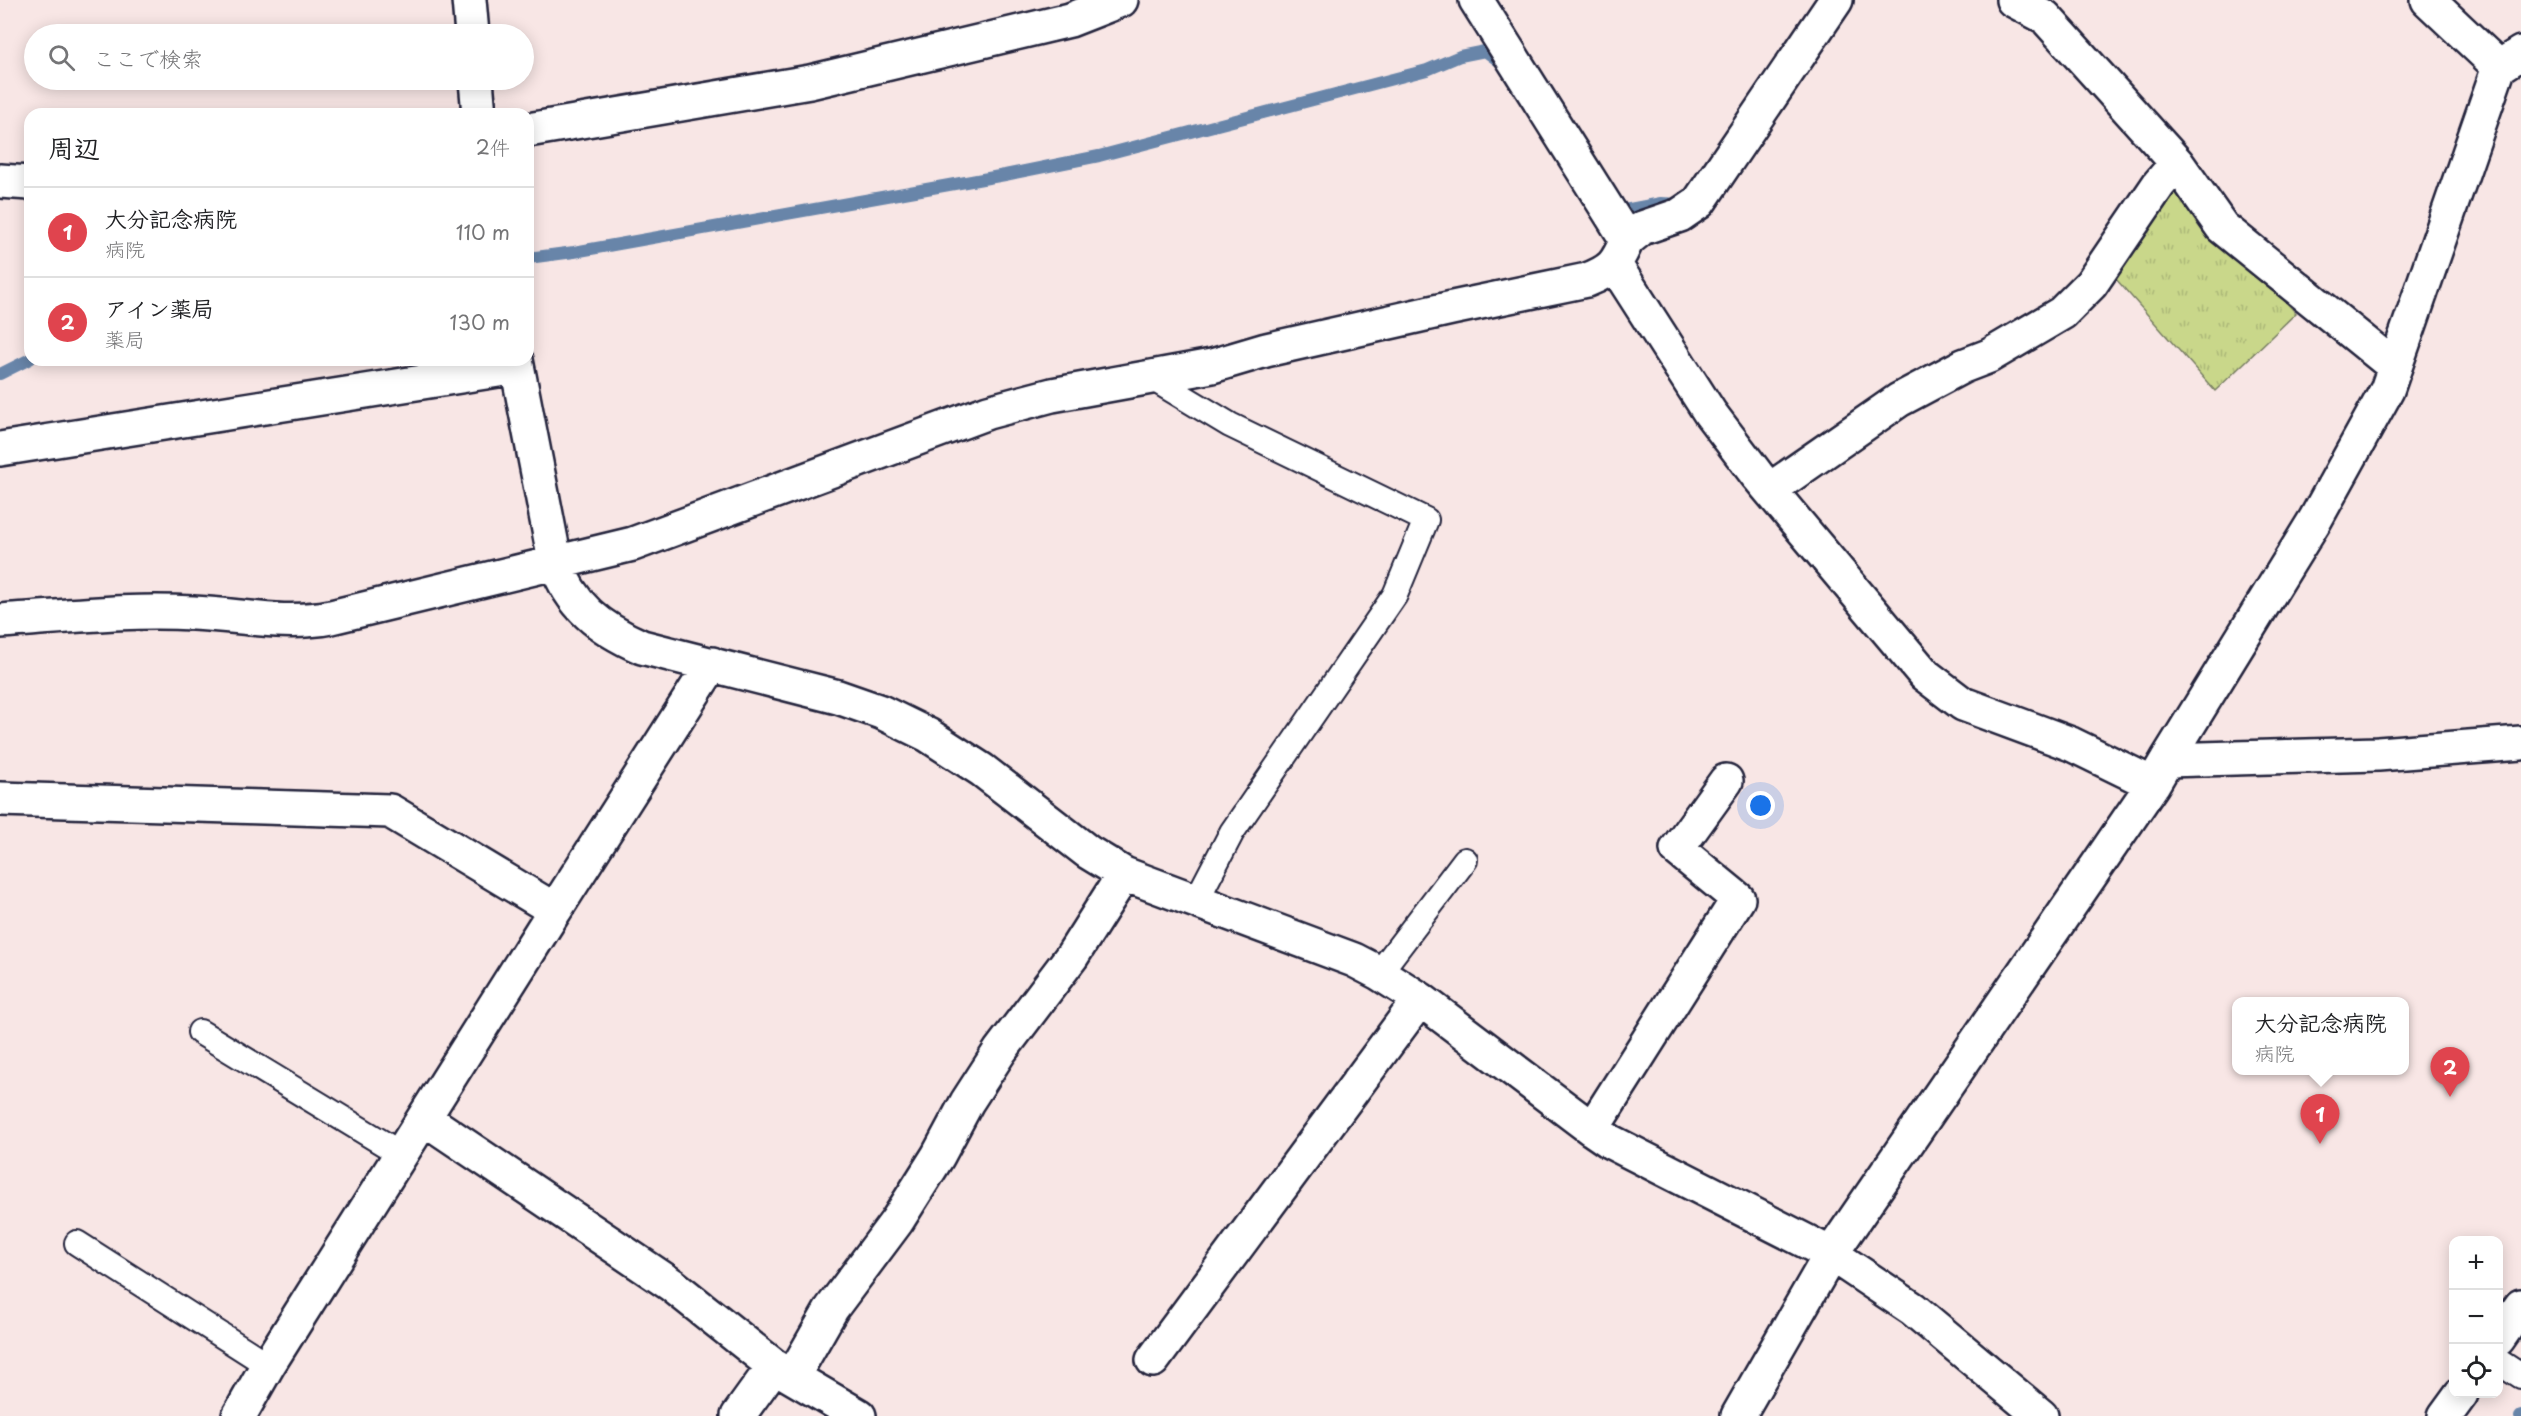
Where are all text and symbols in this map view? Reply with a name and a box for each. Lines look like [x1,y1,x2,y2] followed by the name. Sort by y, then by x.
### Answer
[24,24,534,90] search box
[45,41,78,74] icon: search
[93,41,203,74] text: ここで検索
[48,128,100,167] text: 周辺
[476,132,510,162] text: 2件
[105,201,237,234] text: 大分記念病院
[63,217,72,247] text: 1
[456,217,510,247] text: 110 m
[105,234,145,264] text: 病院
[105,291,214,324] text: アイン薬局
[60,307,75,337] text: 2
[450,307,510,337] text: 130 m
[105,324,145,354] text: 薬局
[1746,791,1775,820] your location
[2232,997,2409,1075] popup
[2254,1005,2387,1038] text: 大分記念病院
[2254,1038,2294,1068] text: 病院
[2430,1048,2470,1097] pin: 2
[2300,1094,2340,1144] pin: 1
[2449,1236,2503,1398] map controls
[2449,1236,2503,1290] button: +
[2449,1290,2503,1344] button: −
[2449,1344,2503,1398] button: locate

